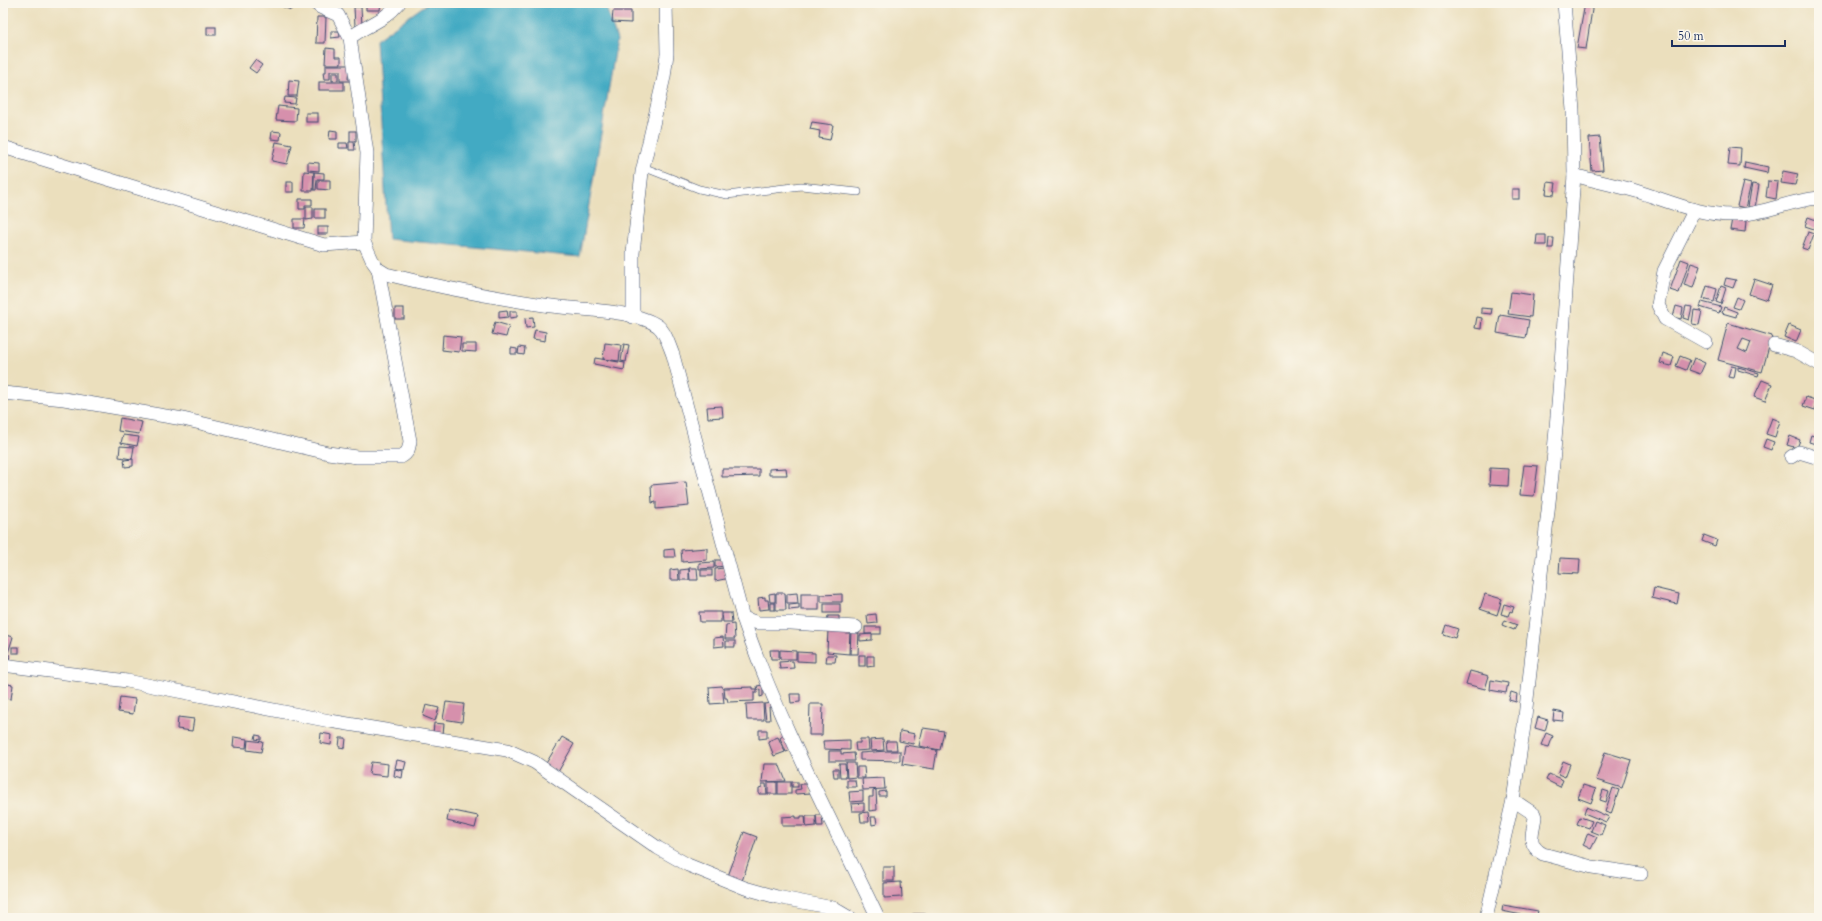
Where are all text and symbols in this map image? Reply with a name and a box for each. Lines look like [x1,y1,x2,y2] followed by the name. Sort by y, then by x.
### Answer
[1672,22,1785,48] scale bar
[1678,28,1705,44] text: 50 m

